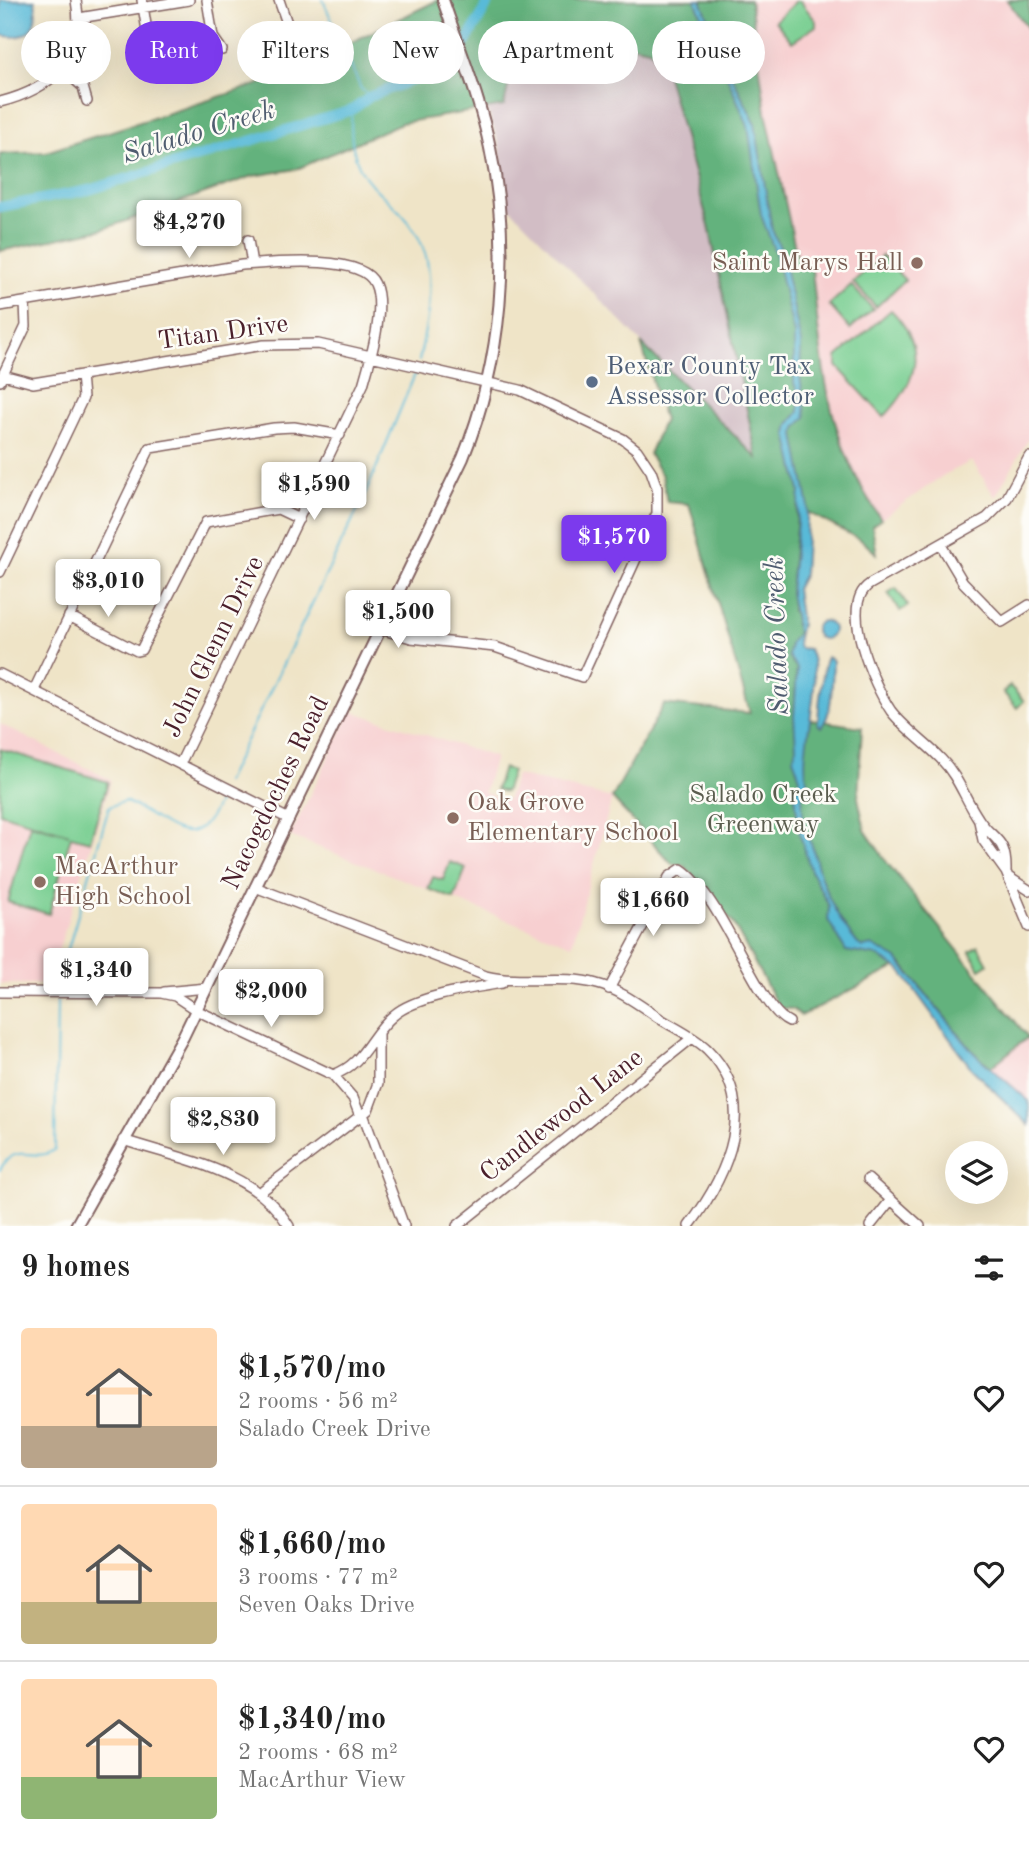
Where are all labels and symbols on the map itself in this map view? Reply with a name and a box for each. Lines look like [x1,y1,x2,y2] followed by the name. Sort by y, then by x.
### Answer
[119,96,279,170] water label: Salado Creek
[132,201,246,260] pin: $4,270
[712,250,903,276] place label: Saint Marys Hall
[909,255,925,271] marker: Saint Marys Hall
[156,311,290,355] street label: Titan Drive
[606,354,814,410] place label: Bexar County Tax Assessor Collector
[584,374,600,390] marker: Bexar County Tax Assessor Collector
[257,462,371,522] pin: $1,590
[557,516,671,575] pin: $1,570
[159,552,269,742] street label: John Glenn Drive
[761,556,795,716] water label: Salado Creek
[51,560,165,619] pin: $3,010
[341,590,455,650] pin: $1,500
[218,692,334,894] street label: Nacogdoches Road
[689,782,837,838] park label: Salado Creek Greenway
[467,790,679,846] place label: Oak Grove Elementary School
[445,810,461,826] marker: Oak Grove Elementary School
[54,854,191,910] place label: MacArthur High School
[32,874,48,890] marker: MacArthur High School
[596,878,710,938] pin: $1,660
[39,948,153,1008] pin: $1,340
[214,970,328,1029] pin: $2,000
[476,1045,648,1187] street label: Candlewood Lane
[166,1098,280,1157] pin: $2,830

